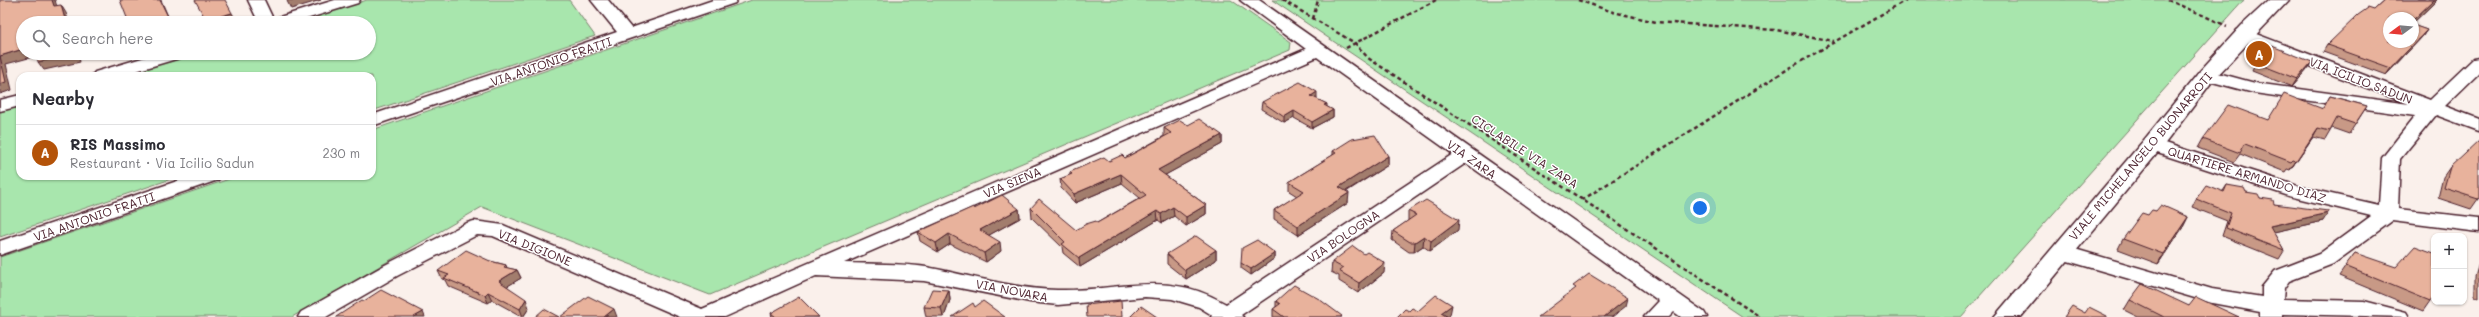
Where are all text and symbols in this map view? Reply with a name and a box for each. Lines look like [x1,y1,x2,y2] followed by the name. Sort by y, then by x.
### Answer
[2383,12,2419,48] north arrow
[16,16,376,60] search box
[30,27,52,49] icon: search
[62,28,153,48] text: Search here
[488,33,614,89] street label: VIA ANTONIO FRATTI
[2246,39,2272,69] pin: A
[2307,53,2415,107] street label: VIA ICILIO SADUN
[2065,69,2215,243] street label: VIALE MICHELANGELO BUONARROTI
[32,87,94,109] text: Nearby
[1469,111,1581,191] street label: CICLABILE VIA ZARA
[70,134,165,154] text: RIS Massimo
[1444,137,1500,181] street label: VIA ZARA
[2166,142,2328,206] street label: QUARTIERE ARMANDO DIAZ
[40,144,50,161] text: A
[323,144,360,161] text: 230 m
[70,154,254,171] text: Restaurant · Via Icilio Sadun
[981,163,1043,201] street label: VIA SIENA
[31,188,157,244] street label: VIA ANTONIO FRATTI
[1690,198,1710,218] your location
[1304,206,1382,266] street label: VIA BOLOGNA
[496,225,574,269] street label: VIA DIGIONE
[2431,233,2467,305] map controls
[2431,233,2467,269] button: +
[2431,269,2467,305] button: −
[974,275,1050,305] street label: VIA NOVARA

